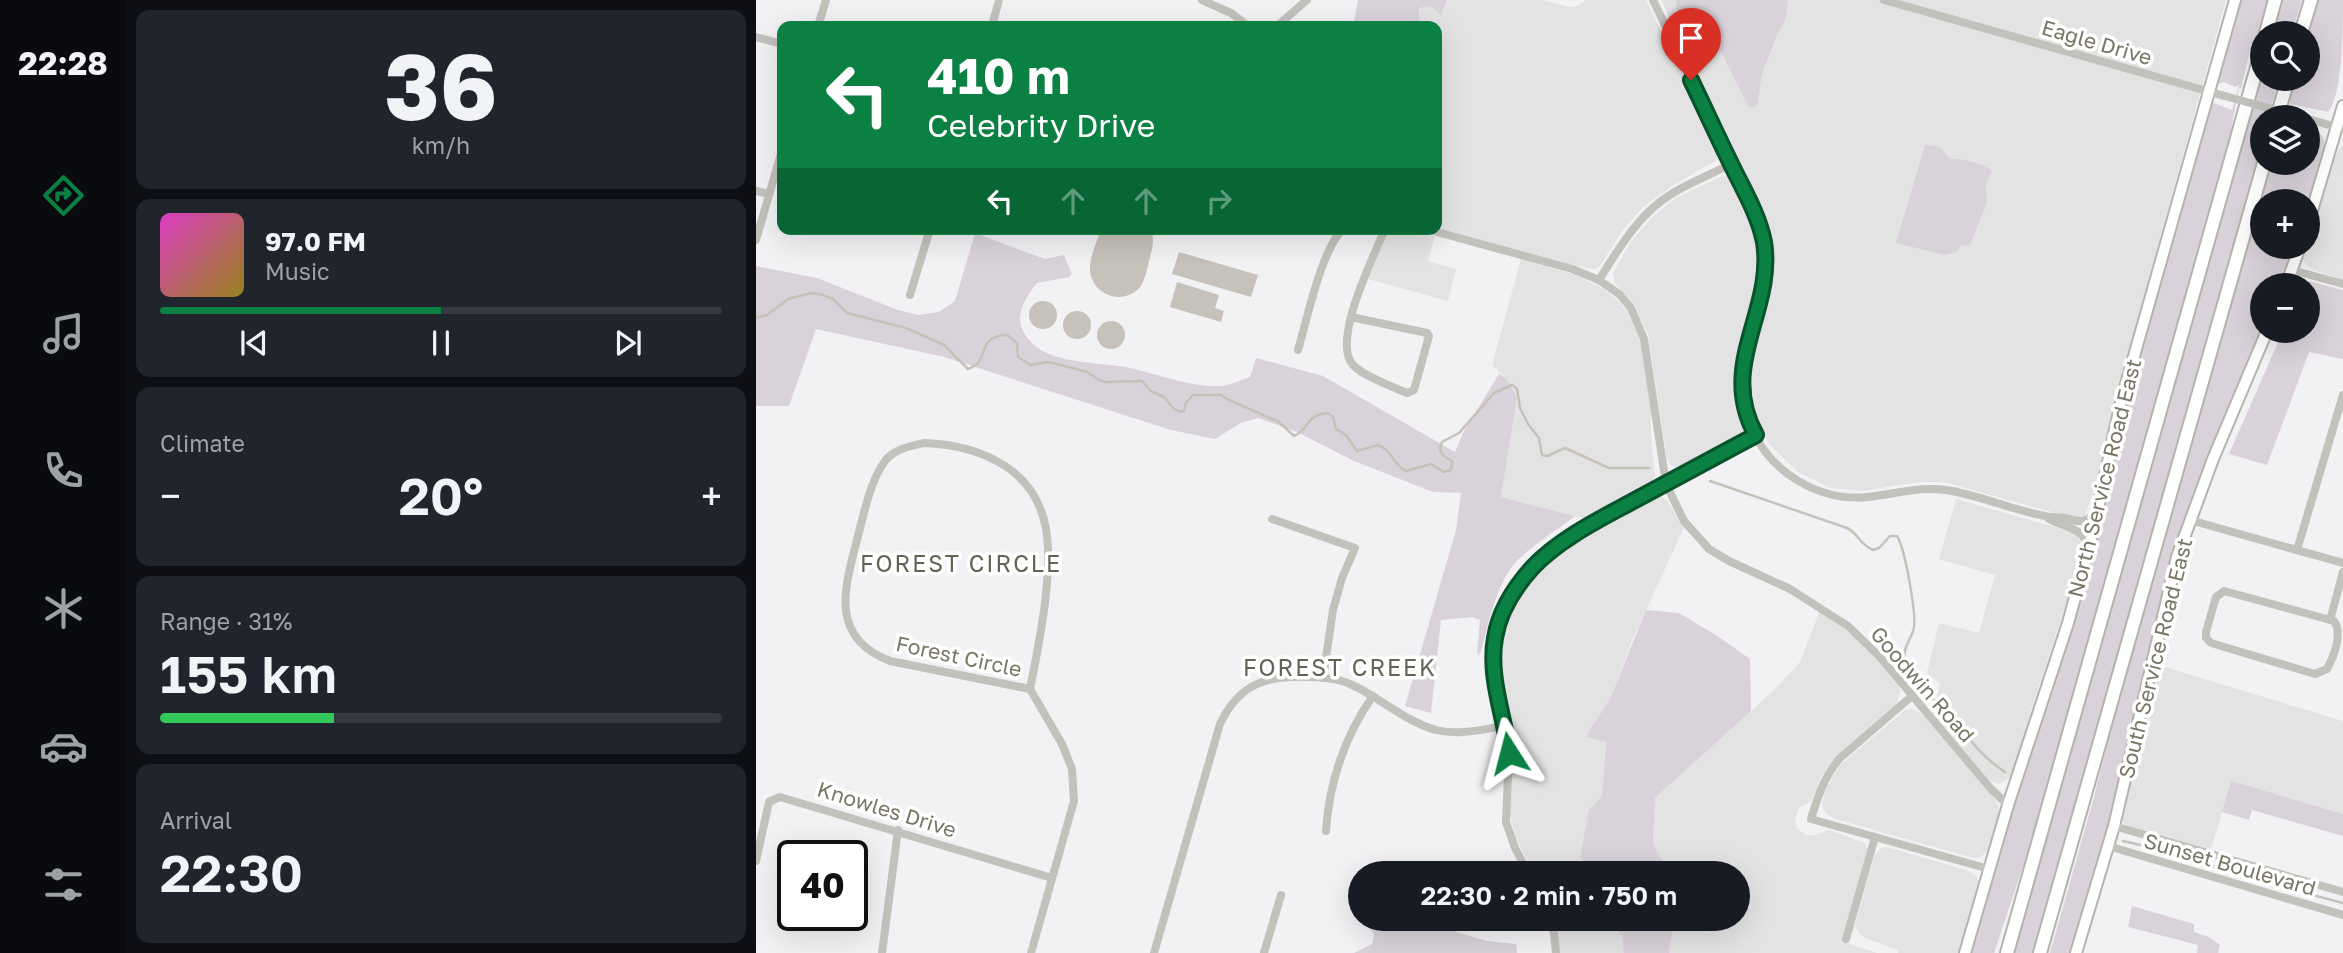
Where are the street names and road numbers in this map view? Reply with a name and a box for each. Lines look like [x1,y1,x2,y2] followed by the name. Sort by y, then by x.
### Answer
[2039,14,2155,70] street label: Eagle Drive
[2062,356,2146,600] street label: North Service Road East
[2113,535,2197,781] street label: South Service Road East
[1866,621,1980,747] street label: Goodwin Road
[894,630,1024,682] street label: Forest Circle
[814,776,960,842] street label: Knowles Drive
[2141,827,2319,901] street label: Sunset Boulevard

